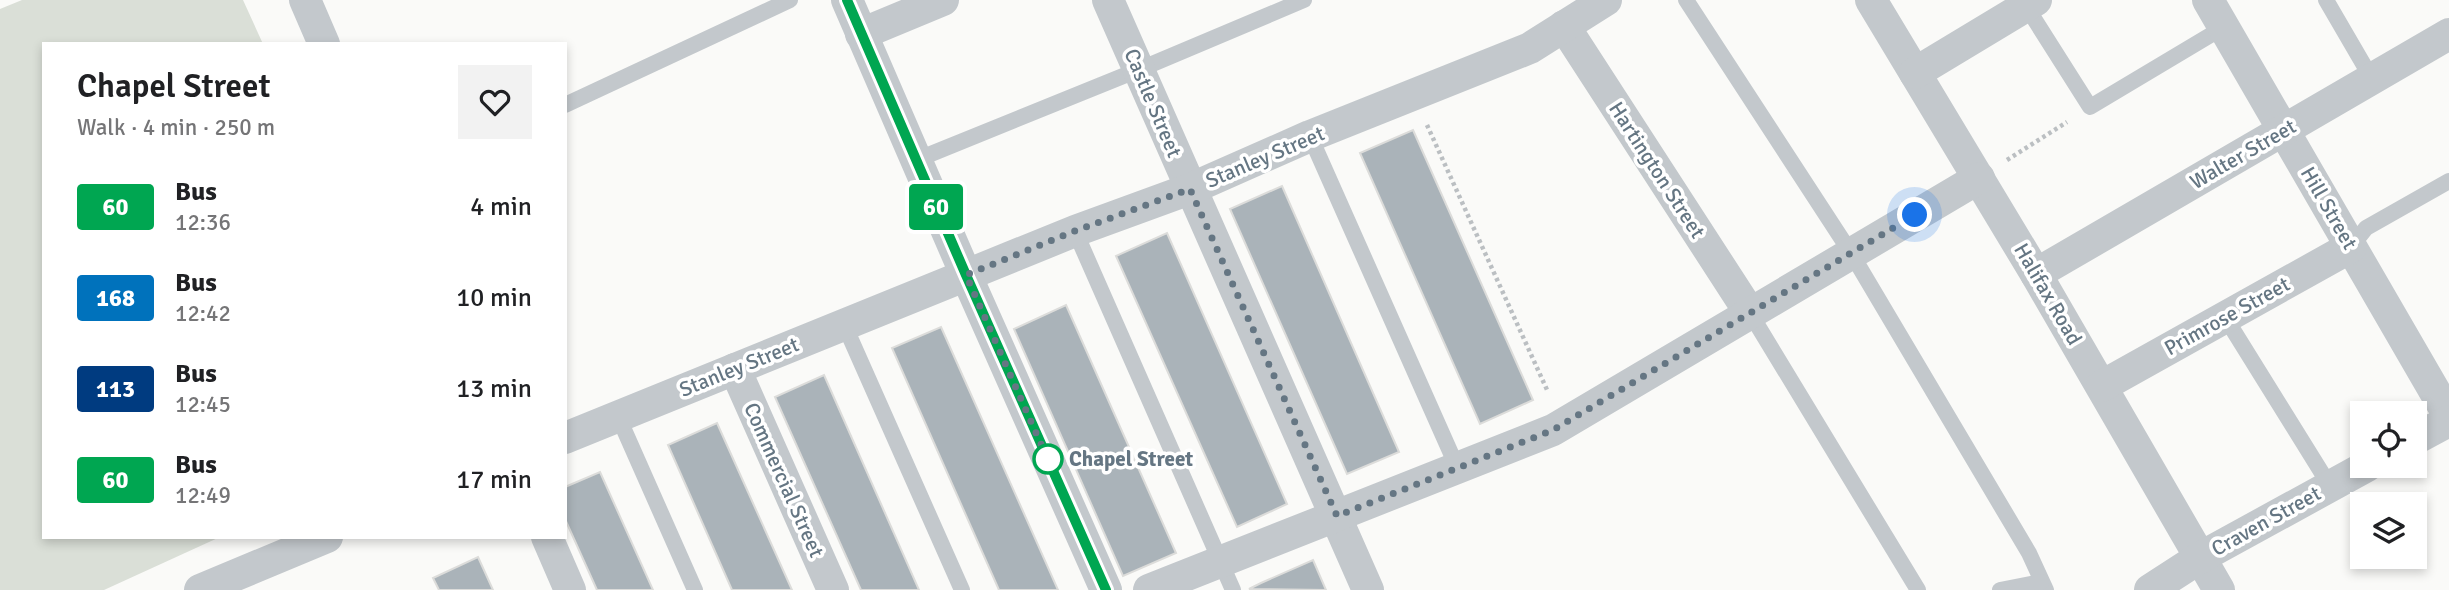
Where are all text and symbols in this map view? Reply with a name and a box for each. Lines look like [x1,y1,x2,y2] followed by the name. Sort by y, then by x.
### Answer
[1118,45,1188,161] street label: Castle Street
[458,65,532,139] button: heart
[77,66,270,107] text: Chapel Street
[1603,97,1711,243] street label: Hartington Street
[77,113,275,142] text: Walk · 4 min · 250 m
[2185,113,2301,195] street label: Walter Street
[1202,120,1328,194] street label: Stanley Street
[2295,162,2363,254] street label: Hill Street
[175,176,217,208] text: Bus
[904,184,968,230] line badge: 60
[470,191,532,223] text: 4 min
[103,192,128,222] text: 60
[923,192,949,222] text: 60
[1897,197,1932,232] your location
[175,208,231,237] text: 12:36
[2008,238,2088,350] street label: Halifax Road
[175,267,217,299] text: Bus
[2160,271,2294,361] street label: Primrose Street
[456,282,532,314] text: 10 min
[96,283,135,313] text: 168
[175,299,231,328] text: 12:42
[676,331,802,403] street label: Stanley Street
[175,358,217,390] text: Bus
[456,373,532,405] text: 13 min
[96,374,135,404] text: 113
[175,390,231,419] text: 12:45
[738,399,830,561] street label: Commercial Street
[2350,401,2427,569] map controls
[2350,401,2427,478] button: locate
[1033,444,1063,474] marker: Chapel Street
[1069,446,1193,472] place label: Chapel Street
[175,449,217,481] text: Bus
[456,464,532,496] text: 17 min
[103,465,128,495] text: 60
[2207,480,2325,562] street label: Craven Street
[175,481,231,510] text: 12:49
[2350,492,2427,569] button: layers

